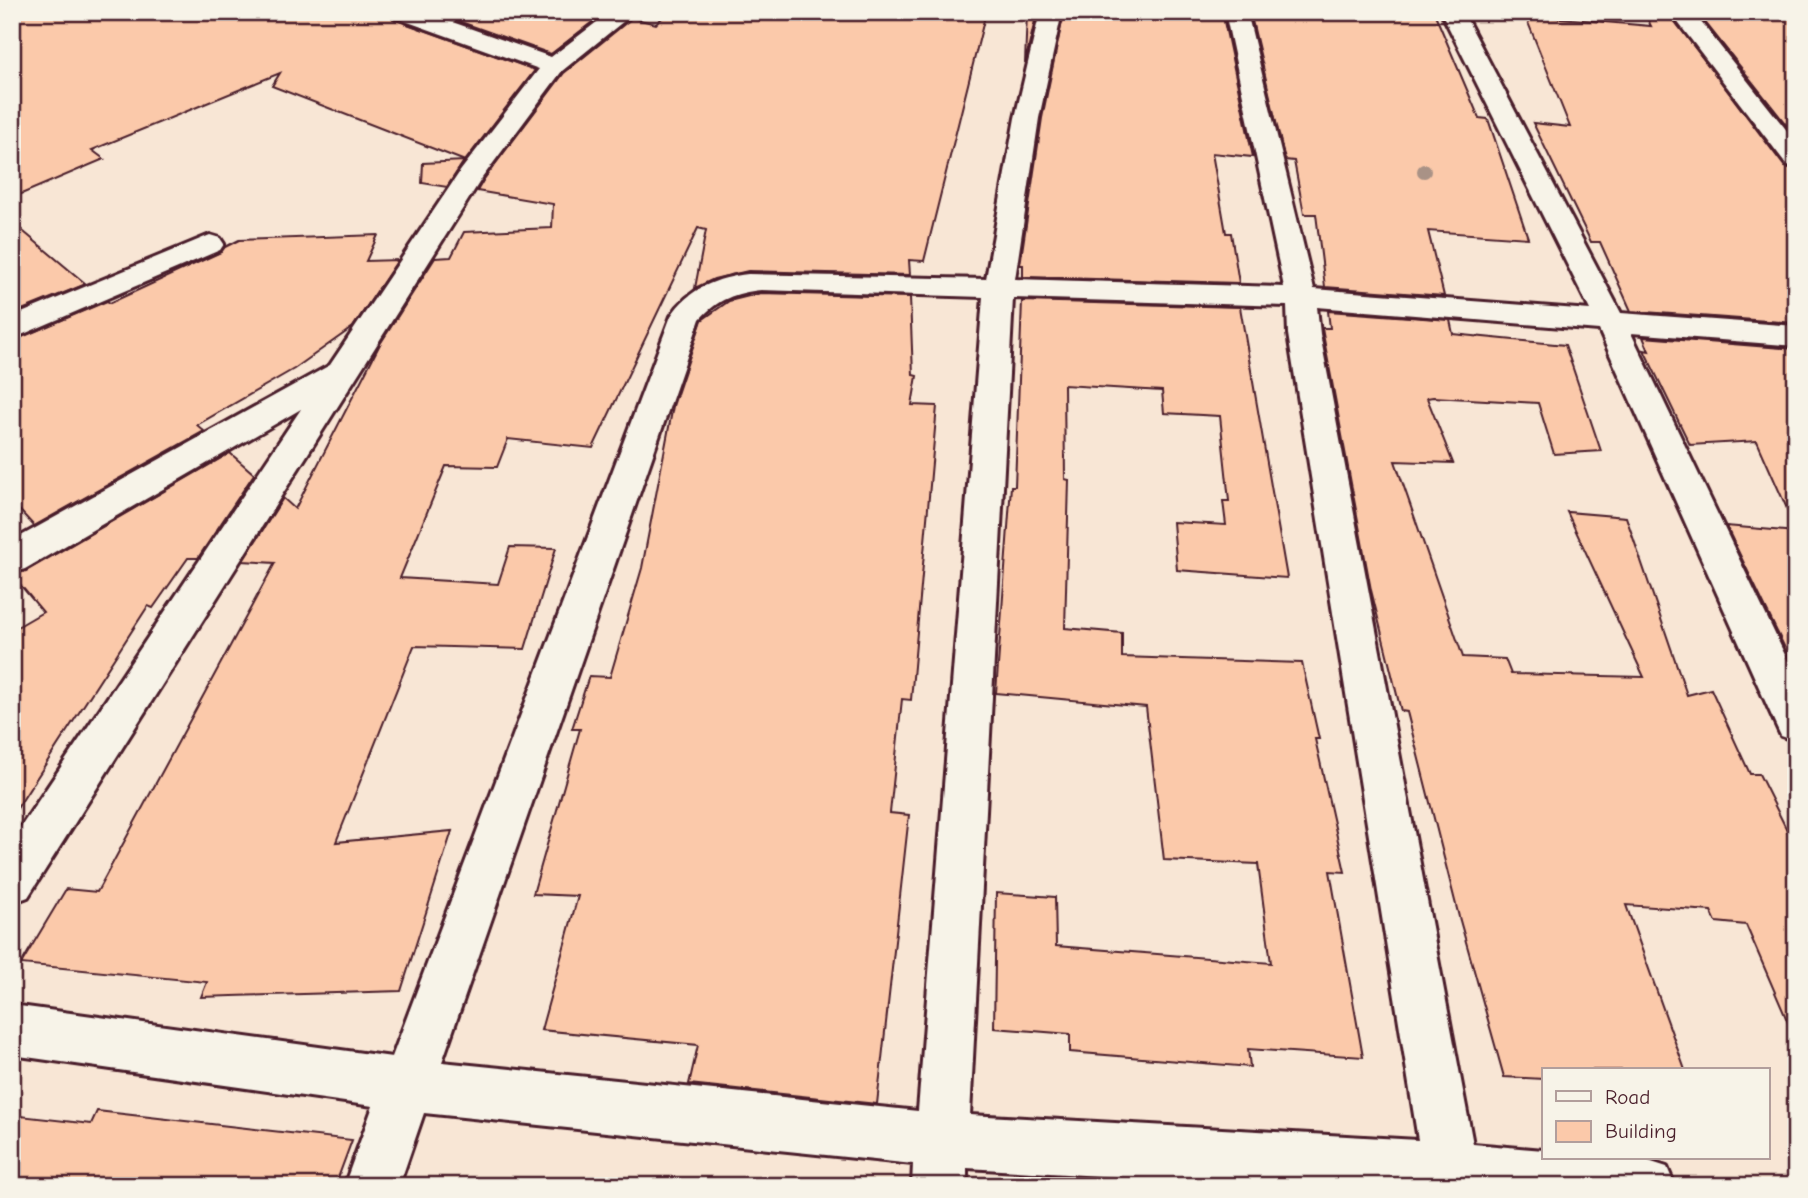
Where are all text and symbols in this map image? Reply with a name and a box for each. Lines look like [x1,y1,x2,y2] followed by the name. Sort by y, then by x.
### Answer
[1542,1068,1770,1160] legend
[1605,1085,1650,1109] text: Road
[1605,1119,1677,1143] text: Building

